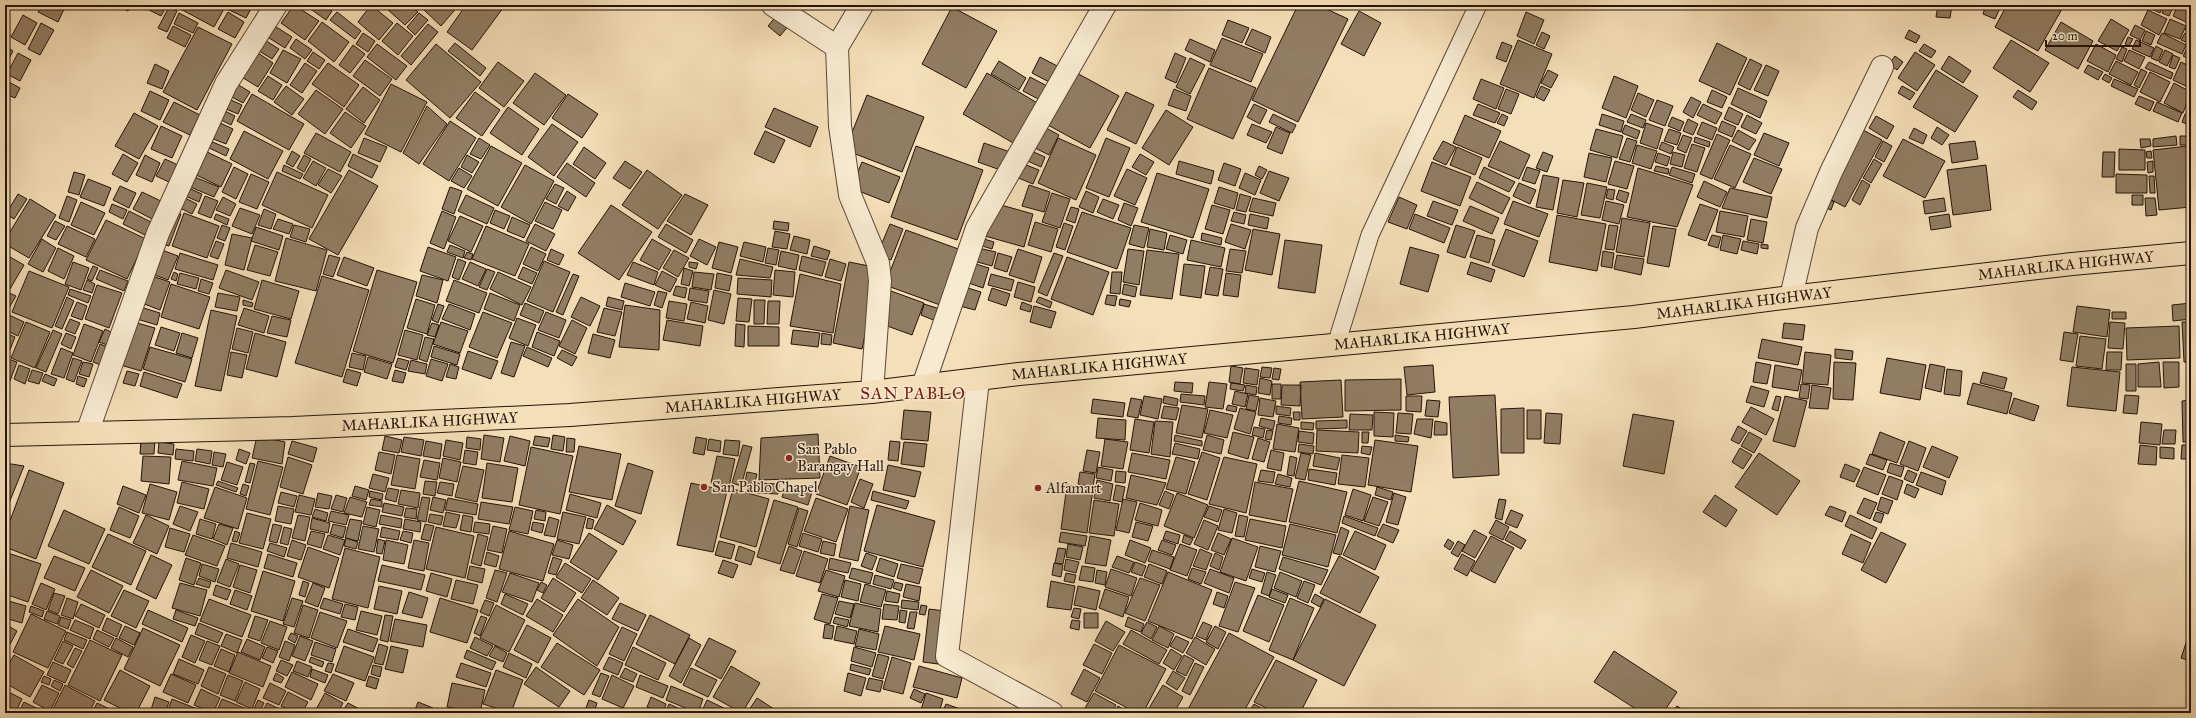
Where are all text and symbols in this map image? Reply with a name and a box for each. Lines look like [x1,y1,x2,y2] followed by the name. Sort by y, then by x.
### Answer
[2046,22,2140,48] scale bar
[2052,29,2078,43] text: 20 m
[1977,247,2155,284] street label: MAHARLIKA HIGHWAY
[1655,283,1833,323] street label: MAHARLIKA HIGHWAY
[1333,319,1511,354] street label: MAHARLIKA HIGHWAY
[1010,349,1189,384] street label: MAHARLIKA HIGHWAY
[860,383,966,404] district label: SAN PABLO
[664,385,842,417] street label: MAHARLIKA HIGHWAY
[341,408,519,435] street label: MAHARLIKA HIGHWAY
[797,440,885,475] place label: San Pablo Barangay Hall
[784,453,794,463] marker: San Pablo Barangay Hall
[712,478,819,496] place label: San Pablo Chapel
[1045,479,1102,497] place label: Alfamart
[699,482,709,492] marker: San Pablo Chapel
[1033,483,1043,493] marker: Alfamart

